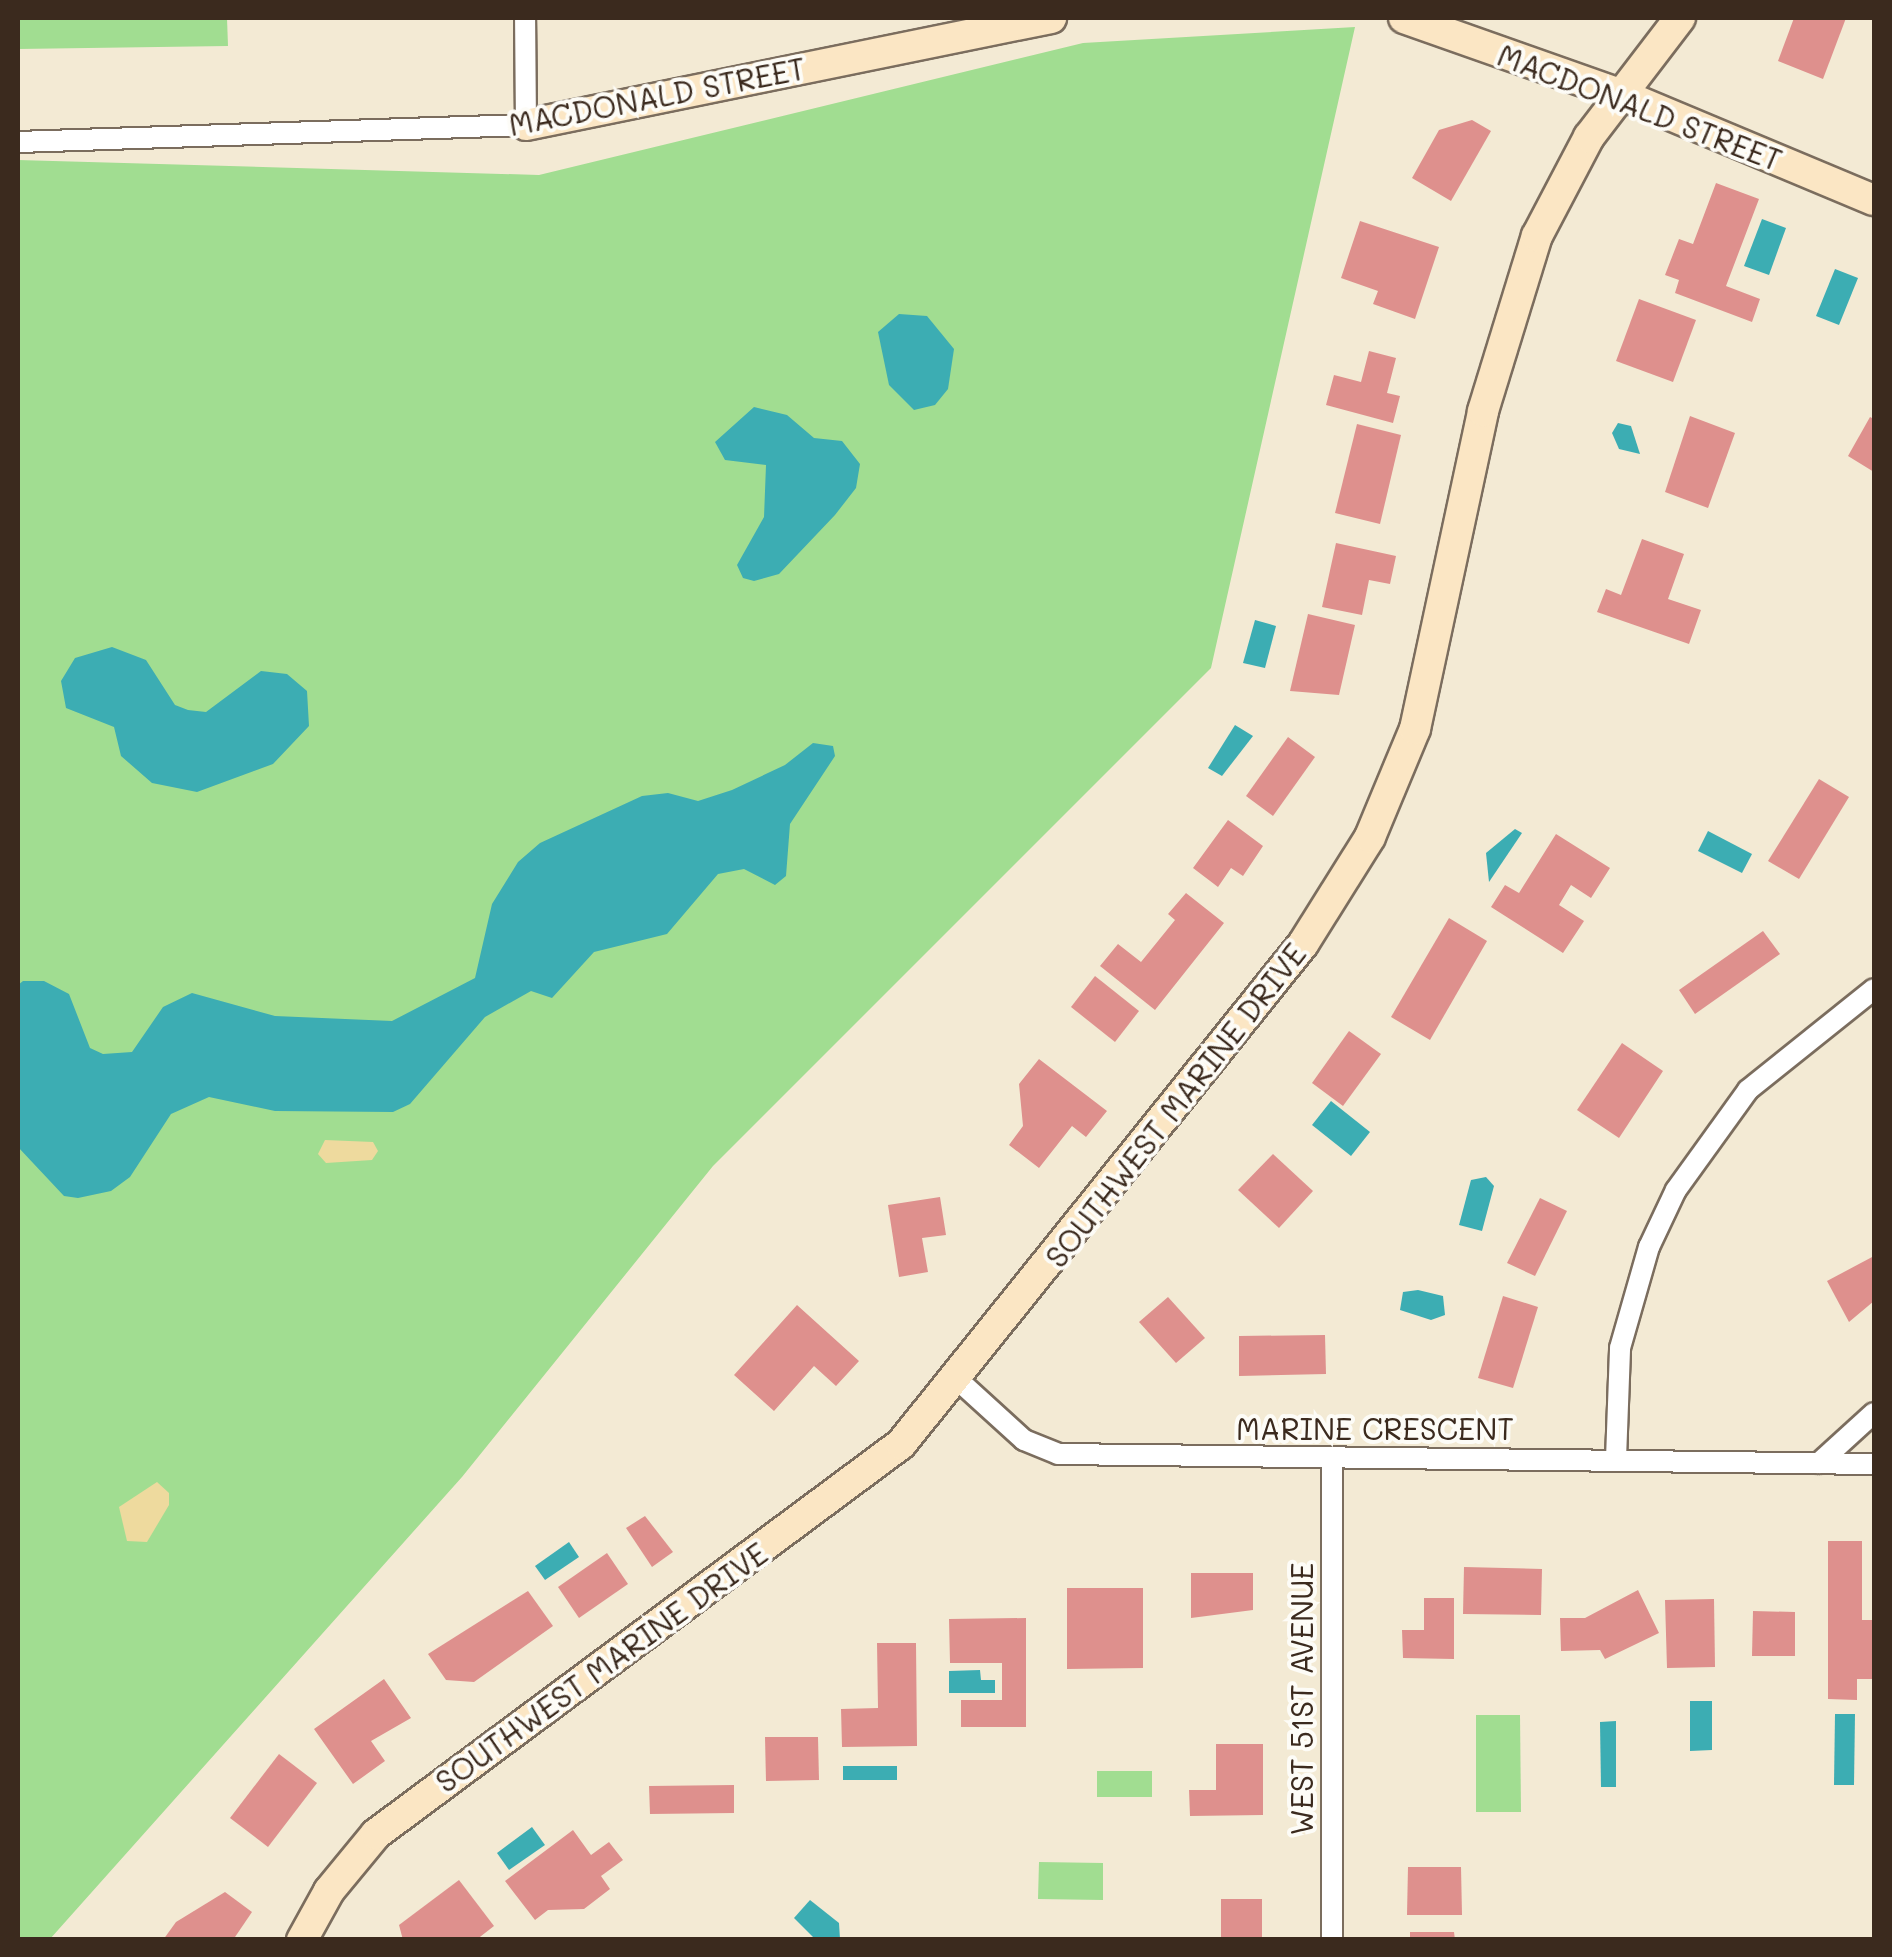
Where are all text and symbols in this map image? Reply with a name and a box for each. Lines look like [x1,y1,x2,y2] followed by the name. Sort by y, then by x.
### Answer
[1493,36,1787,178] street label: MACDONALD STREET
[506,50,808,142] street label: MACDONALD STREET
[1037,936,1313,1274] street label: SOUTHWEST MARINE DRIVE
[1236,1410,1514,1446] street label: MARINE CRESCENT
[428,1535,774,1799] street label: SOUTHWEST MARINE DRIVE
[1283,1563,1319,1835] street label: WEST 51ST AVENUE

